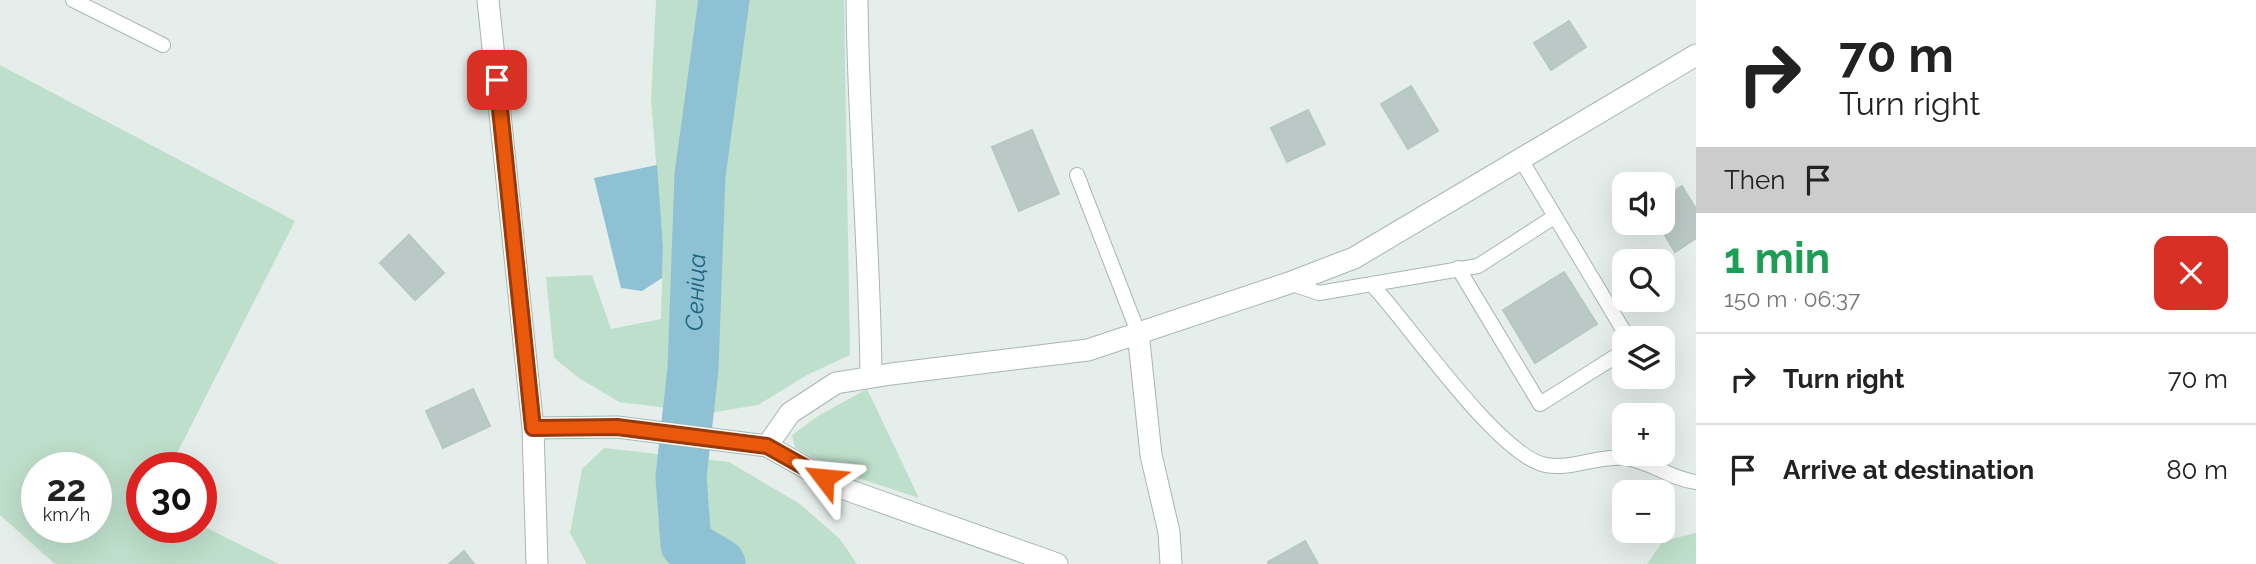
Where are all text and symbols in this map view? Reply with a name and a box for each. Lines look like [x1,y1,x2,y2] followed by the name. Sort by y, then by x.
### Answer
[1839,26,1954,83] text: 70 m
[1724,28,1815,119] icon: right
[467,50,527,110] pin
[478,61,516,99] icon: arrive
[1839,85,1980,122] text: Turn right
[1799,161,1837,199] icon: arrive
[1724,165,1785,195] text: Then
[1612,172,1675,543] map controls
[1612,172,1675,235] button: sound
[1724,234,1830,283] text: 1 min
[2154,236,2228,310] button: close
[1612,249,1675,312] button: search
[679,253,711,332] water label: Сеніца
[1724,285,1860,312] text: 150 m · 06:37
[1612,326,1675,389] button: layers
[1724,360,1762,398] icon: right
[1783,364,1904,394] text: Turn right
[2168,364,2228,394] text: 70 m
[1612,403,1675,466] button: +
[787,441,861,515] position arrow
[1724,451,1762,489] icon: arrive
[126,452,217,543] speed limit sign: 30
[1783,455,2034,485] text: Arrive at destination
[2166,455,2228,485] text: 80 m
[47,468,86,509] text: 22
[1612,480,1675,543] button: −
[43,504,90,525] text: km/h

